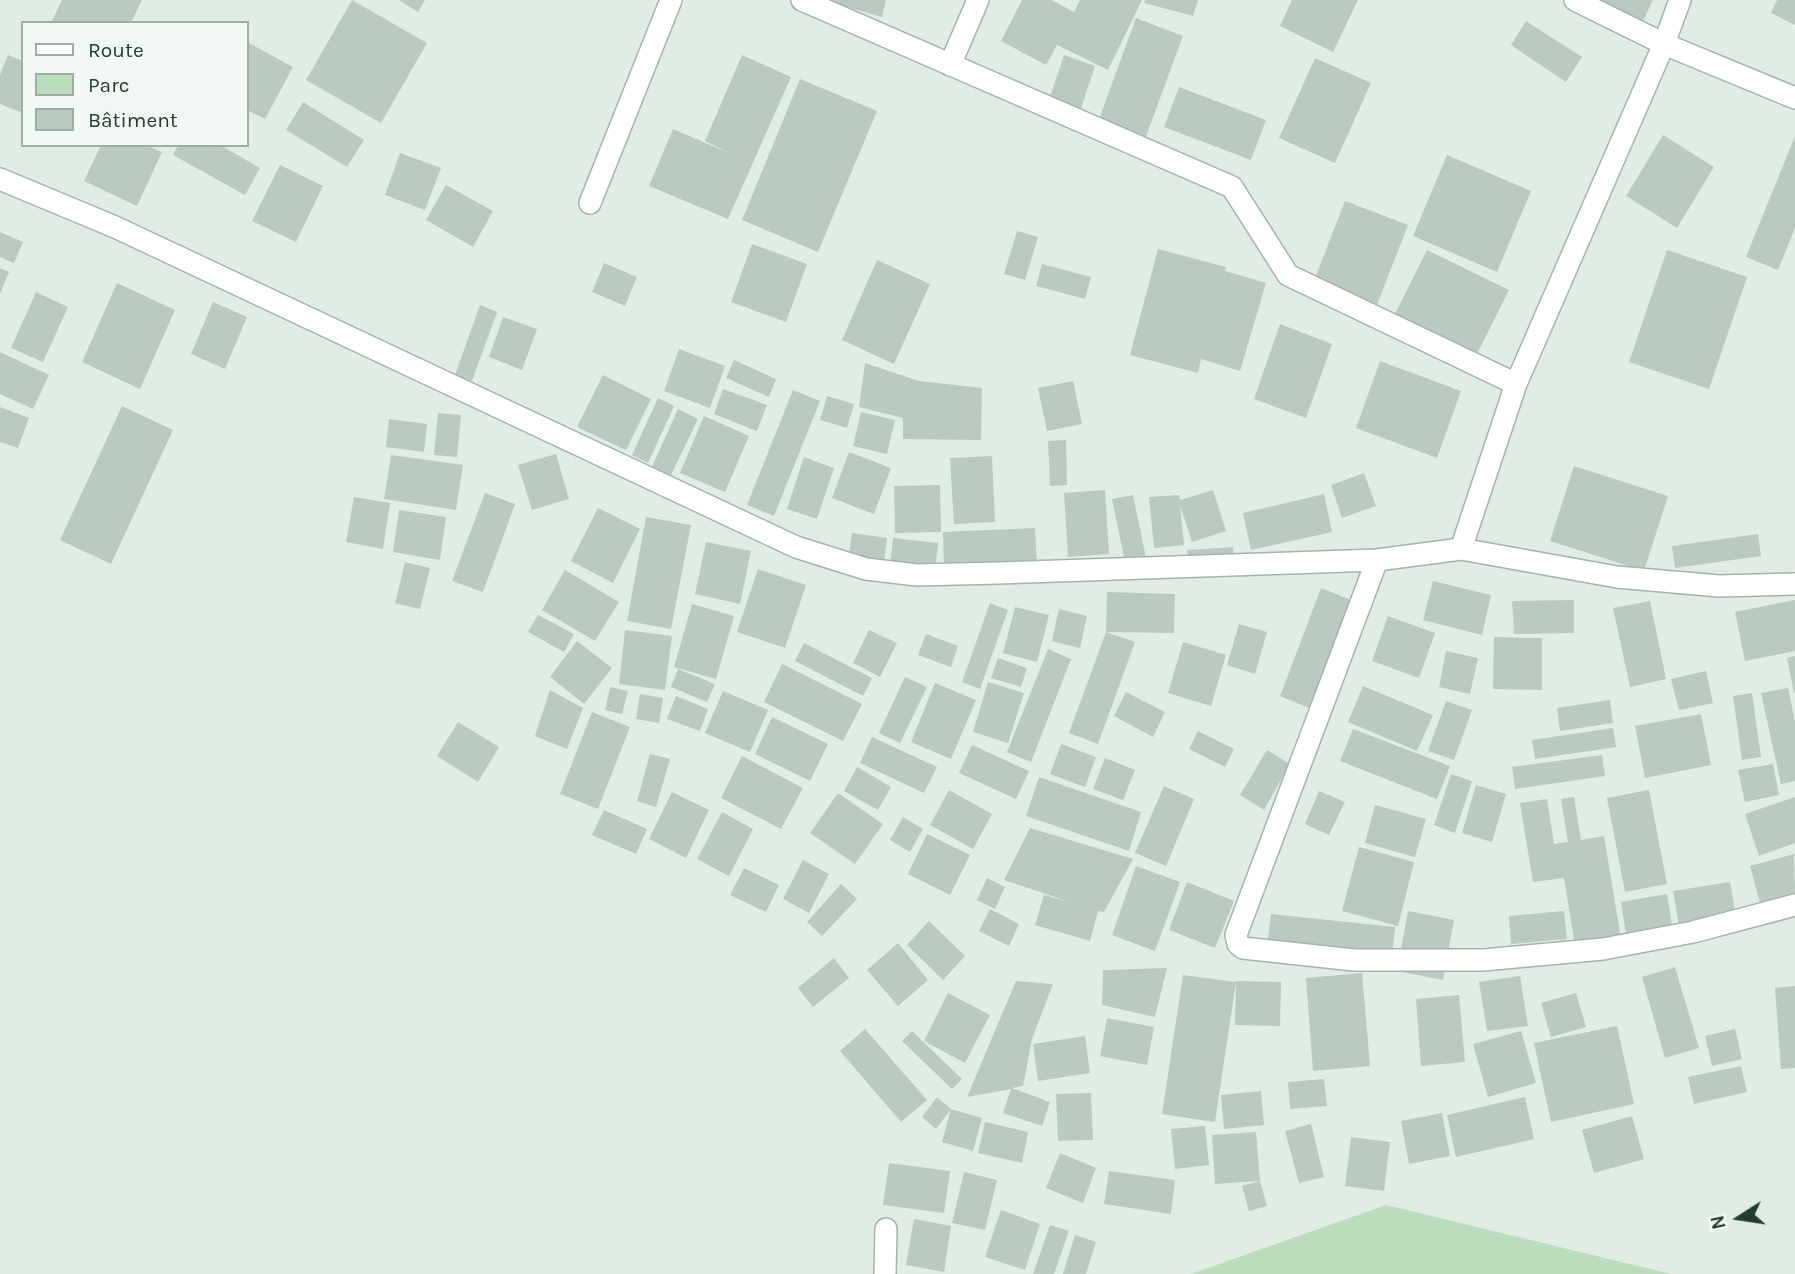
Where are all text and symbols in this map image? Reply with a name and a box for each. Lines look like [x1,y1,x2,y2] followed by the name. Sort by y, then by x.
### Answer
[21,21,248,147] legend
[88,38,144,62] text: Route
[88,73,130,97] text: Parc
[88,108,178,132] text: Bâtiment
[1704,1183,1774,1253] north arrow
[1706,1213,1731,1231] text: N

